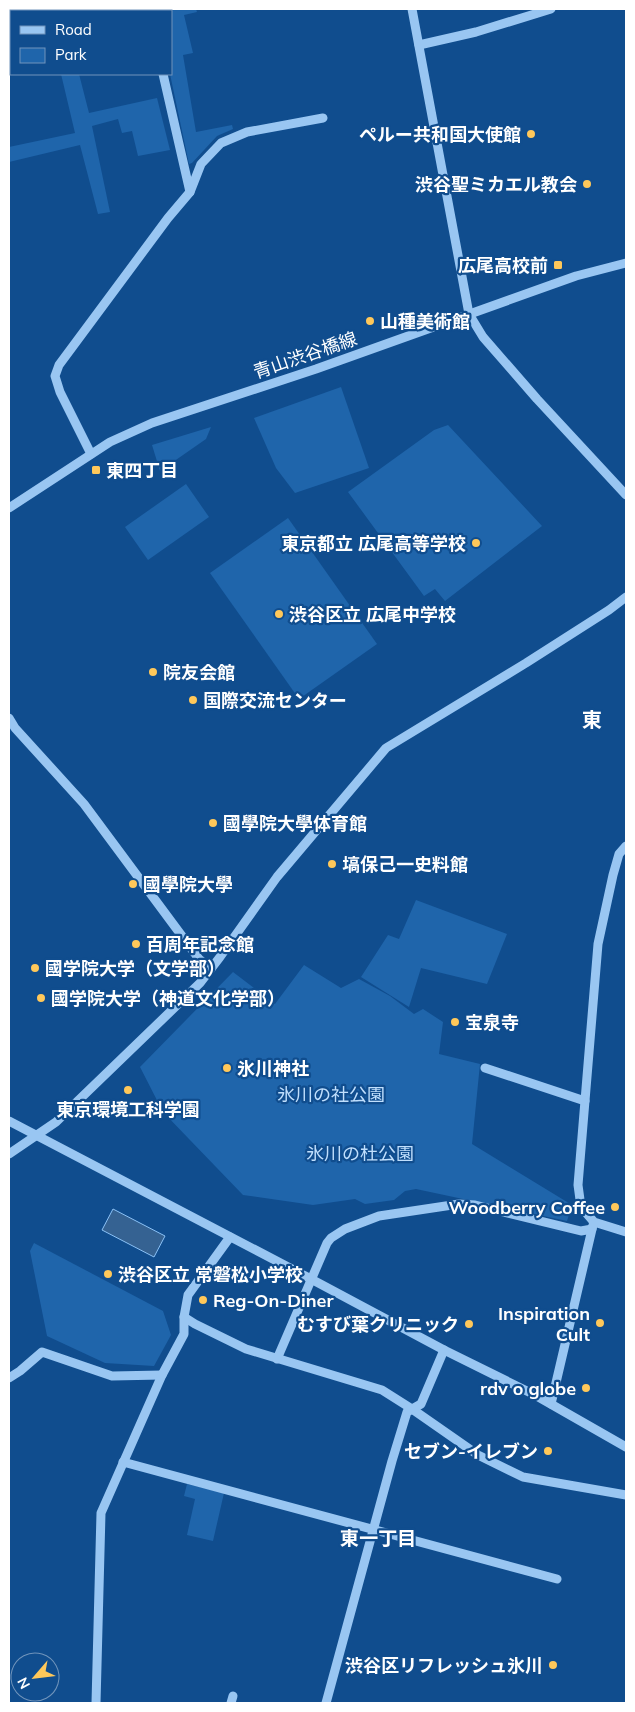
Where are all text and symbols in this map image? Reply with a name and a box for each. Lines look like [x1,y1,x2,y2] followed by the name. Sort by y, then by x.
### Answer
[10,10,172,75] legend
[55,20,92,39] text: Road
[55,45,87,64] text: Park
[359,123,521,146] place label: ペルー共和国大使館
[525,128,537,140] marker: ペルー共和国大使館
[415,173,577,196] place label: 渋谷聖ミカエル教会
[581,178,593,190] marker: 渋谷聖ミカエル教会
[458,254,548,277] place label: 広尾高校前
[552,259,564,271] marker: 広尾高校前
[380,310,470,333] place label: 山種美術館
[364,315,376,327] marker: 山種美術館
[250,327,360,383] street label: 青山渋谷橋線
[106,459,178,482] place label: 東四丁目
[90,464,102,476] marker: 東四丁目
[281,532,466,555] place label: 東京都立 広尾高等学校
[470,537,482,549] marker: 東京都立 広尾高等学校
[289,603,456,626] place label: 渋谷区立 広尾中学校
[273,608,285,620] marker: 渋谷区立 広尾中学校
[163,661,235,684] place label: 院友会館
[147,666,159,678] marker: 院友会館
[203,689,347,712] place label: 国際交流センター
[187,694,199,706] marker: 国際交流センター
[582,707,602,732] district label: 東
[223,812,367,835] place label: 國學院大學体育館
[207,817,219,829] marker: 國學院大學体育館
[342,853,468,876] place label: 塙保己一史料館
[326,858,338,870] marker: 塙保己一史料館
[143,873,233,896] place label: 國學院大學
[127,878,139,890] marker: 國學院大學
[146,933,254,956] place label: 百周年記念館
[130,938,142,950] marker: 百周年記念館
[45,957,225,980] place label: 國学院大学（文学部）
[29,962,41,974] marker: 國学院大学（文学部）
[51,987,285,1010] place label: 國学院大学（神道文化学部）
[35,992,47,1004] marker: 國学院大学（神道文化学部）
[465,1011,519,1034] place label: 宝泉寺
[449,1016,461,1028] marker: 宝泉寺
[237,1057,309,1080] place label: 氷川神社
[221,1062,233,1074] marker: 氷川神社
[277,1083,385,1106] park label: 氷川の社公園
[122,1084,134,1096] marker: 東京環境工科学園
[56,1098,200,1121] place label: 東京環境工科学園
[306,1142,414,1165] park label: 氷川の杜公園
[448,1196,605,1219] place label: Woodberry Coffee
[609,1201,621,1213] marker: Woodberry Coffee
[118,1263,303,1286] place label: 渋谷区立 常磐松小学校
[102,1268,114,1280] marker: 渋谷区立 常磐松小学校
[213,1289,334,1312] place label: Reg-On-Diner
[197,1294,209,1306] marker: Reg-On-Diner
[498,1302,590,1346] place label: Inspiration Cult
[297,1313,459,1336] place label: むすび葉クリニック
[594,1317,606,1329] marker: Inspiration Cult
[463,1318,475,1330] marker: むすび葉クリニック
[480,1377,576,1400] place label: rdv o globe
[580,1382,592,1394] marker: rdv o globe
[404,1440,538,1463] place label: セブン-イレブン
[542,1445,554,1457] marker: セブン-イレブン
[340,1526,416,1550] district label: 東一丁目
[10,1652,60,1702] north arrow
[345,1654,543,1677] place label: 渋谷区リフレッシュ氷川
[547,1659,559,1671] marker: 渋谷区リフレッシュ氷川
[13,1674,34,1692] text: N

